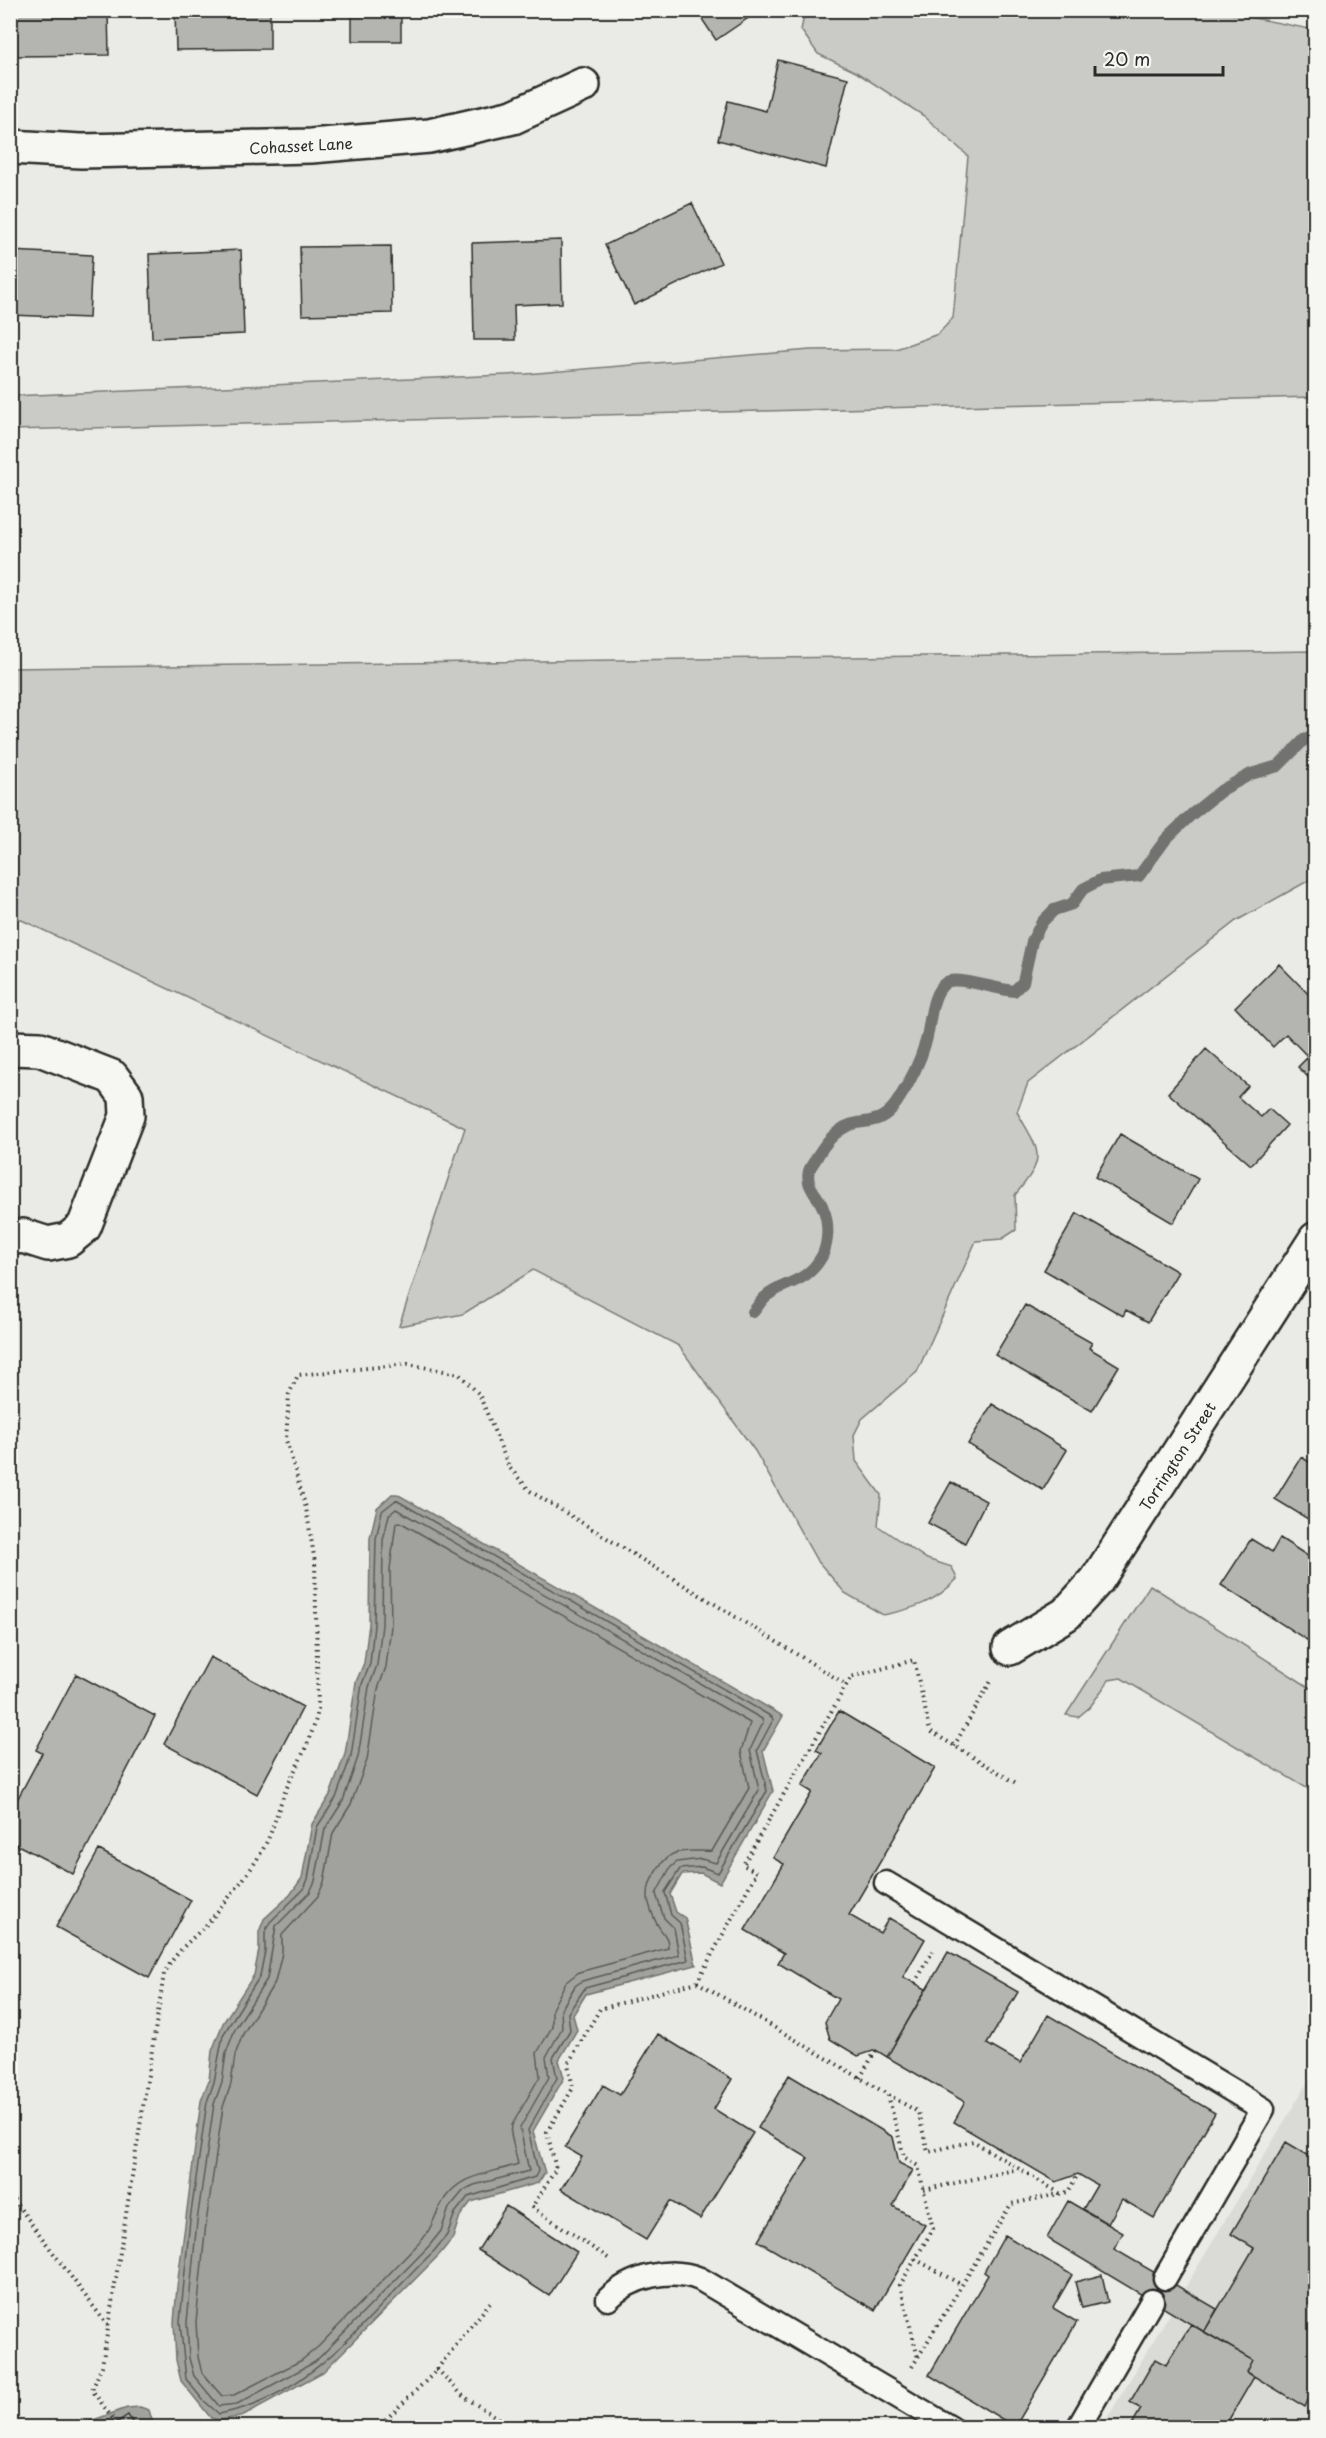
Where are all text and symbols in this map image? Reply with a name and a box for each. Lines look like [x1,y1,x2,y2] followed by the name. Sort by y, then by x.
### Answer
[1095,39,1222,77] scale bar
[1104,45,1150,72] text: 20 m
[249,131,353,159] street label: Cohasset Lane
[1133,1397,1221,1515] street label: Torrington Street

